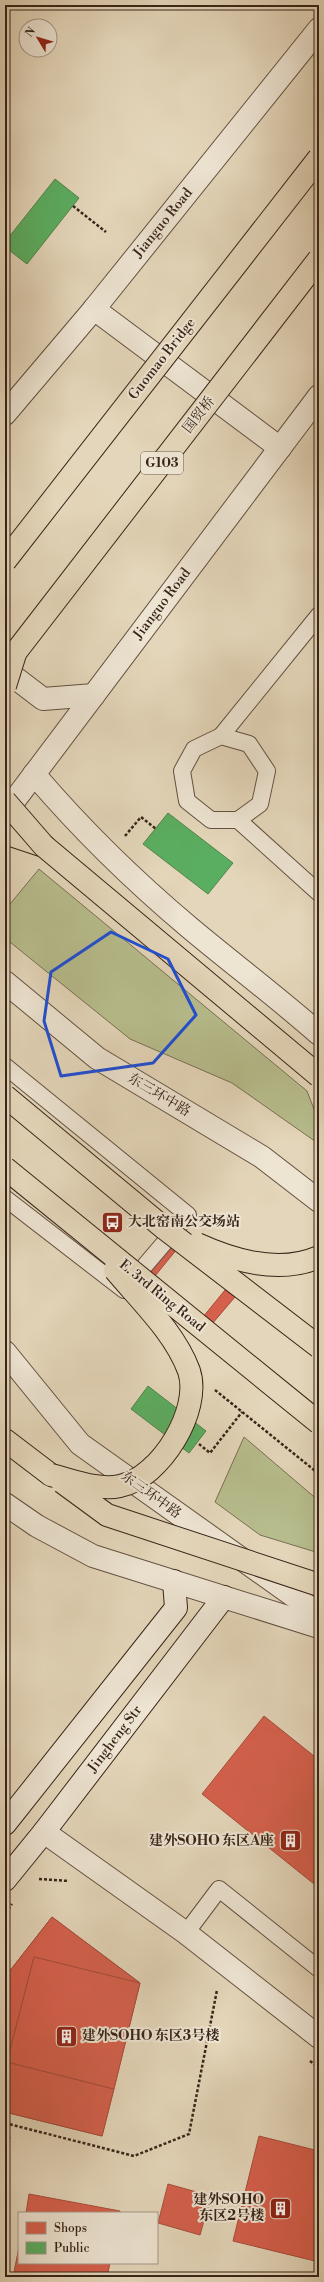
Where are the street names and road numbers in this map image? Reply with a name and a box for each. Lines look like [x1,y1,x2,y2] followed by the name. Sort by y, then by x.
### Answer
[129,184,197,262] street label: Jianguo Road
[124,314,200,404] street label: Guomao Bridge
[179,393,219,437] street label: 国贸桥
[141,452,183,474] road number: G103
[129,565,195,644] street label: Jianguo Road
[124,1069,194,1121] street label: 东三环中路
[115,1256,209,1336] street label: E. 3rd Ring Road
[117,1467,185,1523] street label: 东三环中路
[83,1702,146,1777] street label: Jingheng Str

